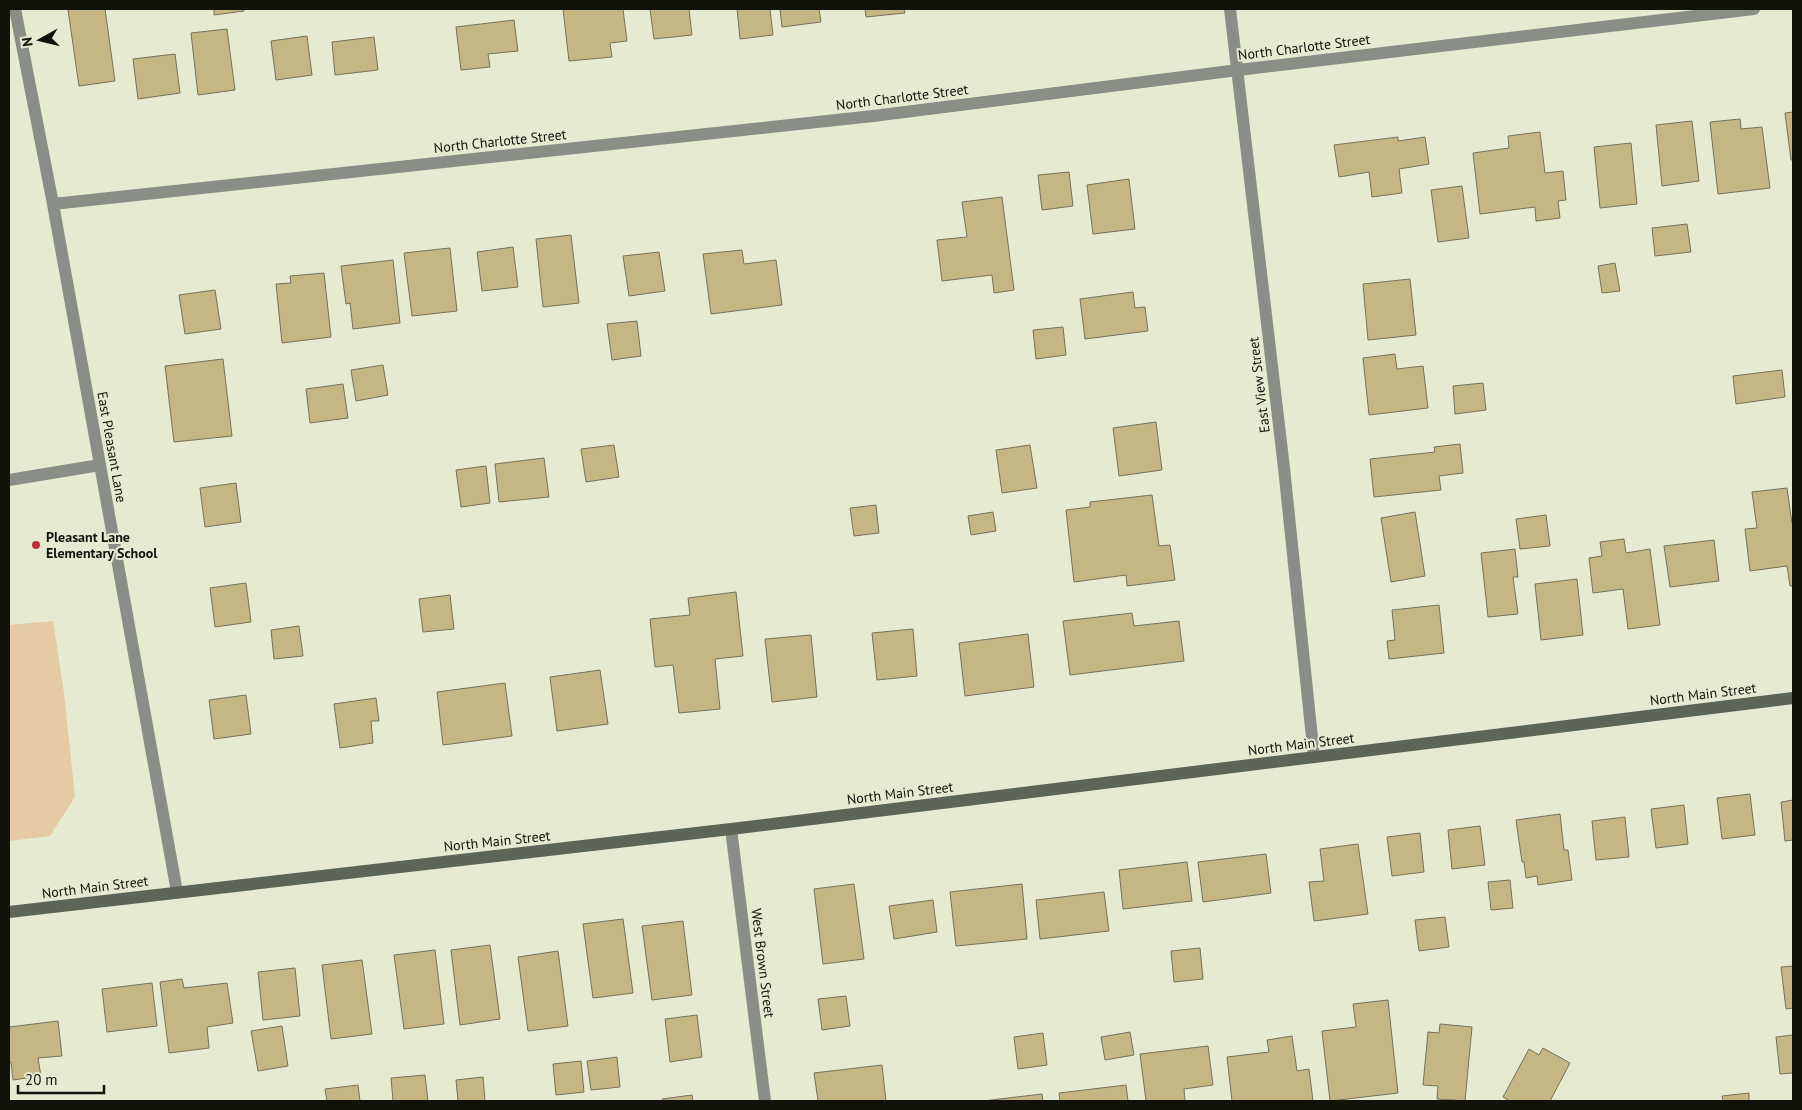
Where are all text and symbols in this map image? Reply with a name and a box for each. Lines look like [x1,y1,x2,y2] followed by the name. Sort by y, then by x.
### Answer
[15,15,65,65] north arrow
[1237,30,1371,64] street label: North Charlotte Street
[18,36,37,48] text: N
[835,80,969,114] street label: North Charlotte Street
[433,125,567,157] street label: North Charlotte Street
[1244,336,1274,434] street label: East View Street
[93,390,131,504] street label: East Pleasant Lane
[46,528,158,562] place label: Pleasant Lane Elementary School
[30,539,42,551] marker: Pleasant Lane Elementary School
[1649,679,1758,709] street label: North Main Street
[1247,729,1356,759] street label: North Main Street
[846,778,955,808] street label: North Main Street
[443,826,551,856] street label: North Main Street
[41,872,150,902] street label: North Main Street
[747,907,779,1019] street label: West Brown Street
[18,1062,104,1094] scale bar
[25,1070,58,1089] text: 20 m

